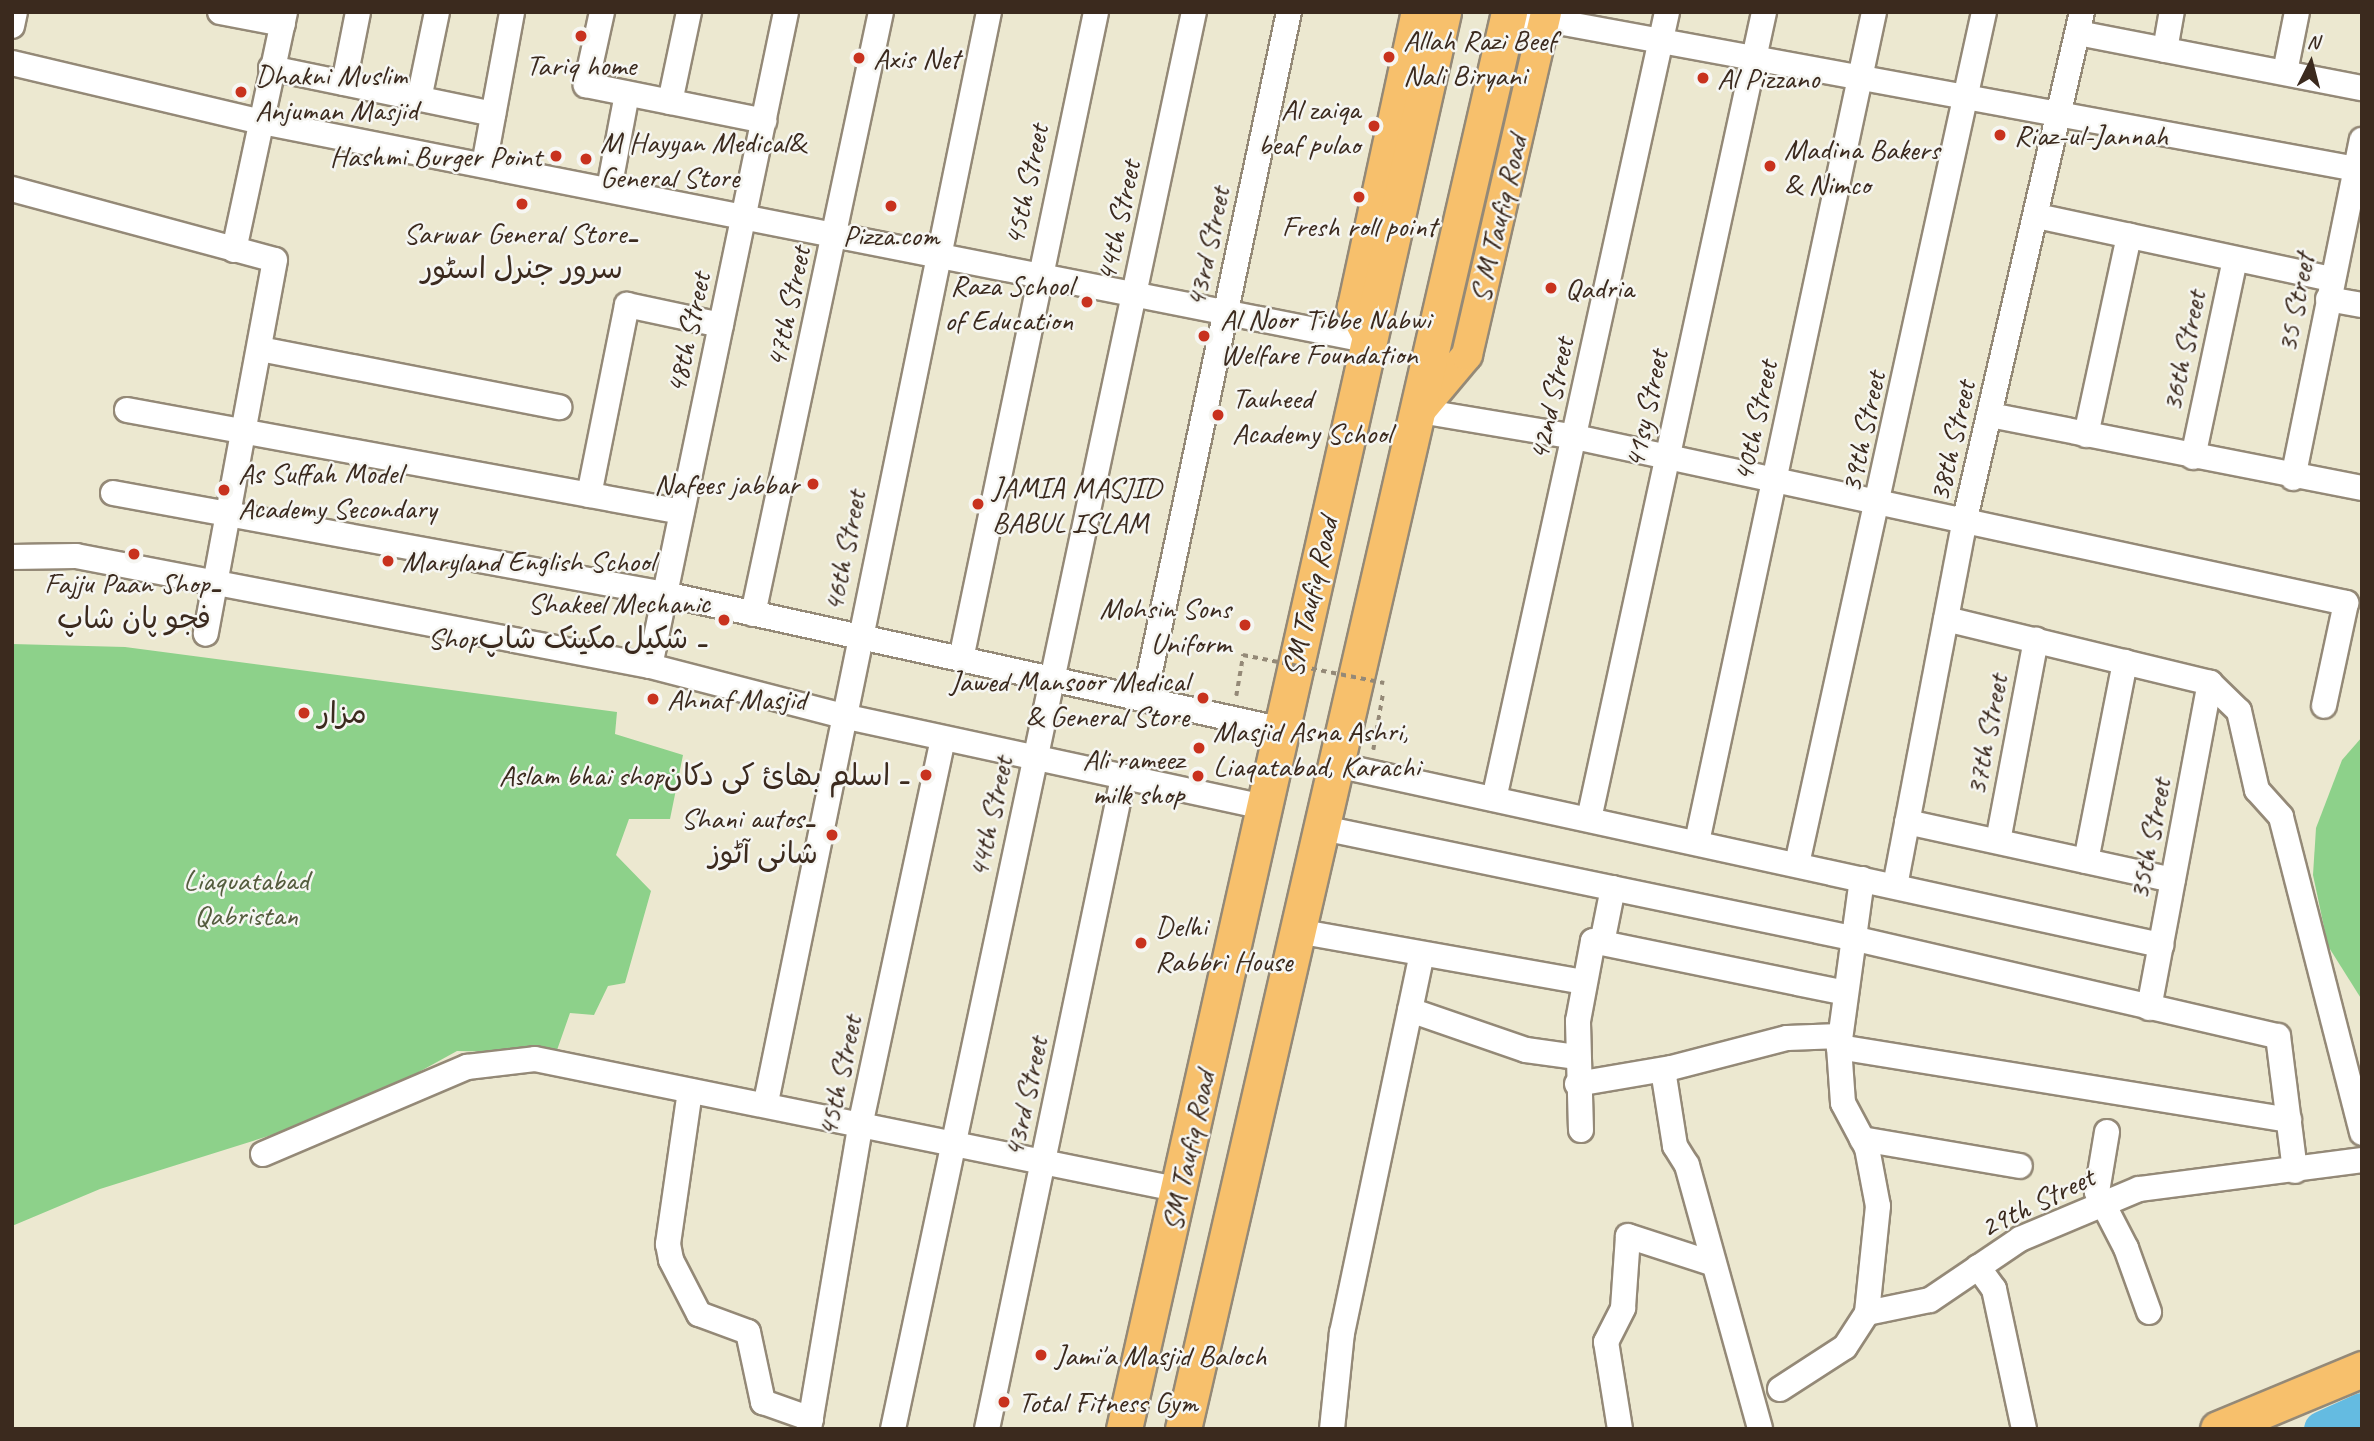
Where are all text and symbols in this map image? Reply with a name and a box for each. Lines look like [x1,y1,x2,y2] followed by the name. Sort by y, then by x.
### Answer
[1403,22,1557,92] place label: Allah Razi Beef Nali Biryani
[573,28,589,44] marker: Tariq home
[2276,28,2346,98] north arrow
[2306,30,2320,55] text: N
[873,40,960,76] place label: Axis Net
[525,47,637,83] place label: Tariq home
[1381,49,1397,65] marker: Allah Razi Beef Nali Biryani
[851,50,867,66] marker: Axis Net
[255,57,419,127] place label: Dhakni Muslim Anjuman Masjid
[1717,60,1819,96] place label: Al Pizzano
[1695,70,1711,86] marker: Al Pizzano
[233,84,249,100] marker: Dhakni Muslim Anjuman Masjid
[1259,91,1360,162] place label: Al zaiqa beaf pulao
[2014,117,2168,153] place label: Riaz-ul-Jannah
[1366,118,1382,134] marker: Al zaiqa beaf pulao
[996,121,1056,249] street label: 45th Street
[600,124,805,194] place label: M Hayyan Medical& General Store
[1992,127,2008,143] marker: Riaz-ul-Jannah
[1784,131,1940,202] place label: Madina Bakers & Nimco
[1462,133,1534,305] street label: S M Taufiq Road
[330,138,542,174] place label: Hashmi Burger Point
[548,148,564,164] marker: Hashmi Burger Point
[578,151,594,167] marker: M Hayyan Medical& General Store
[1088,157,1148,285] street label: 44th Street
[1762,158,1778,174] marker: Madina Bakers & Nimco
[1177,183,1237,311] street label: 43rd Street
[1351,189,1367,205] marker: Fresh roll point
[514,196,530,212] marker: Sarwar General Store۔ سرور جنرل اسٹور
[883,198,899,214] marker: Pizza.com
[1282,208,1436,244] place label: Fresh roll point
[403,215,641,286] place label: Sarwar General Store۔ سرور جنرل اسٹور
[843,217,939,253] place label: Pizza.com
[758,243,818,371] street label: 47th Street
[2268,251,2322,355] street label: 35 Street
[946,267,1073,338] place label: Raza School of Education
[658,269,718,397] street label: 48th Street
[1565,270,1634,306] place label: Qadria
[1543,280,1559,296] marker: Qadria
[2153,287,2213,415] street label: 36th Street
[1079,294,1095,310] marker: Raza School of Education
[1220,301,1432,372] place label: Al Noor Tibbe Nabwi Welfare Foundation
[1194,326,1214,346] marker: Al Noor Tibbe Nabwi Welfare Foundation
[1520,334,1582,464] street label: 42nd Street
[1616,347,1676,471] street label: 41sy Street
[1725,357,1785,485] street label: 40th Street
[1833,368,1893,496] street label: 39th Street
[1921,377,1983,505] street label: 38th Street
[1232,380,1391,450] place label: Tauheed Academy School
[1210,407,1226,423] marker: Tauheed Academy School
[238,455,436,526] place label: As Suffah Model Academy Secondary
[654,466,799,502] place label: Nafees jabbar
[992,469,1161,540] place label: JAMIA MASJID BABUL ISLAM
[805,476,821,492] marker: Nafees jabbar
[216,482,232,498] marker: As Suffah Model Academy Secondary
[815,487,873,615] street label: 46th Street
[970,496,986,512] marker: JAMIA MASJID BABUL ISLAM
[1274,515,1346,679] street label: SM Taufiq Road
[402,543,654,579] place label: Maryland English School
[126,546,142,562] marker: Fajju Paan Shop۔ فجو پان شاپ
[380,553,396,569] marker: Maryland English School
[44,565,224,636] place label: Fajju Paan Shop۔ فجو پان شاپ
[427,585,710,656] place label: Shakeel Mechanic Shop۔ شکیل مکینک شاپ
[1100,590,1231,660] place label: Mohsin Sons Uniform
[716,612,732,628] marker: Shakeel Mechanic Shop۔ شکیل مکینک شاپ
[1237,617,1253,633] marker: Mohsin Sons Uniform
[949,663,1189,734] place label: Jawed Mansoor Medical & General Store
[1957,671,2015,799] street label: 37th Street
[667,681,807,717] place label: Ahnaf Masjid
[1195,690,1211,706] marker: Jawed Mansoor Medical & General Store
[645,691,661,707] marker: Ahnaf Masjid
[318,695,367,731] place label: مزار
[296,705,312,721] marker: مزار
[1213,713,1420,784] place label: Masjid Asna Ashri, Liaqatabad, Karachi
[1191,740,1207,756] marker: Masjid Asna Ashri, Liaqatabad, Karachi
[1080,741,1184,812] place label: Ali rameez milk shop
[960,753,1020,881] street label: 44th Street
[498,757,912,793] place label: Aslam bhai shop۔ اسلم بھائ کی دکان
[918,767,934,783] marker: Aslam bhai shop۔ اسلم بھائ کی دکان
[1190,768,1206,784] marker: Ali rameez milk shop
[2120,775,2178,903] street label: 35th Street
[680,800,818,870] place label: Shani autos۔ شانی آٹوز
[824,827,840,843] marker: Shani autos۔ شانی آٹوز
[183,862,309,932] park label: Liaquatabad Qabristan
[1155,908,1292,978] place label: Delhi Rabbri House
[1133,935,1149,951] marker: Delhi Rabbri House
[809,1012,869,1140] street label: 45th Street
[995,1033,1055,1161] street label: 43rd Street
[1154,1069,1222,1233] street label: SM Taufiq Road
[1974,1159,2100,1245] street label: 29th Street
[1055,1337,1268,1373] place label: Jami'a Masjid Baloch
[1033,1347,1049,1363] marker: Jami'a Masjid Baloch
[1018,1384,1198,1420] place label: Total Fitness Gym
[996,1394,1012,1410] marker: Total Fitness Gym

